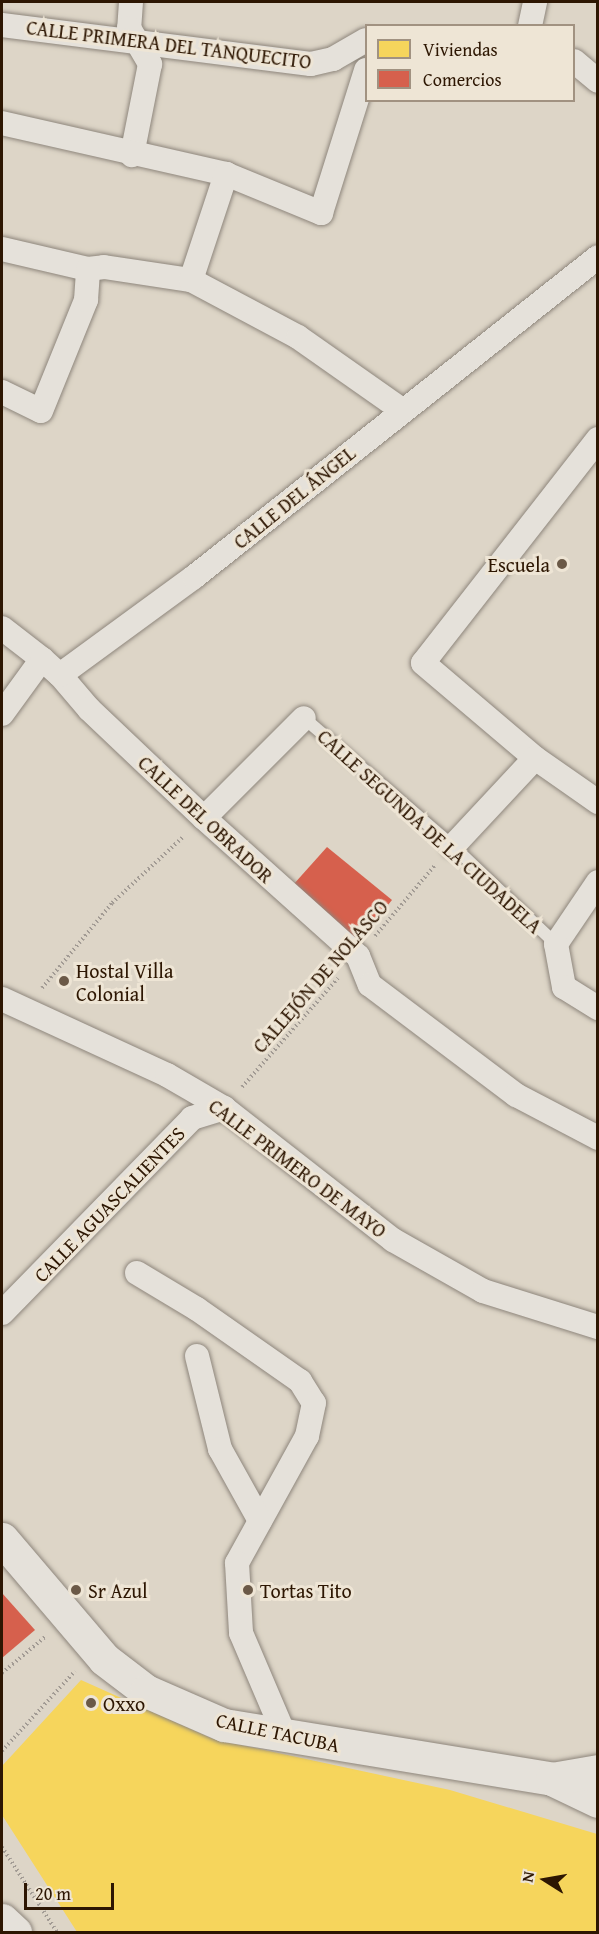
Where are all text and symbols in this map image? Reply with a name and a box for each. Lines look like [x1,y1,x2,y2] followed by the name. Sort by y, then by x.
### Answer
[25,15,313,73] street label: CALLE PRIMERA DEL TANQUECITO
[365,24,575,102] legend
[423,36,498,63] text: Viviendas
[423,66,502,93] text: Comercios
[228,441,360,553] street label: CALLE DEL ÁNGEL
[488,552,550,576] place label: Escuela
[555,557,569,571] marker: Escuela
[313,724,547,938] street label: CALLE SEGUNDA DE LA CIUDADELA
[134,750,278,888] street label: CALLE DEL OBRADOR
[247,895,393,1057] street label: CALLEJÓN DE NOLASCO
[76,958,173,1005] place label: Hostal Villa Colonial
[57,974,71,988] marker: Hostal Villa Colonial
[204,1093,392,1243] street label: CALLE PRIMERO DE MAYO
[29,1121,189,1287] street label: CALLE AGUASCALIENTES
[88,1578,148,1602] place label: Sr Azul
[260,1578,352,1602] place label: Tortas Tito
[69,1583,83,1597] marker: Sr Azul
[241,1583,255,1597] marker: Tortas Tito
[103,1691,145,1715] place label: Oxxo
[84,1696,98,1710] marker: Oxxo
[214,1707,342,1757] street label: CALLE TACUBA
[515,1850,575,1910] north arrow
[515,1869,540,1884] text: N
[27,1871,117,1909] scale bar
[35,1880,71,1907] text: 20 m

